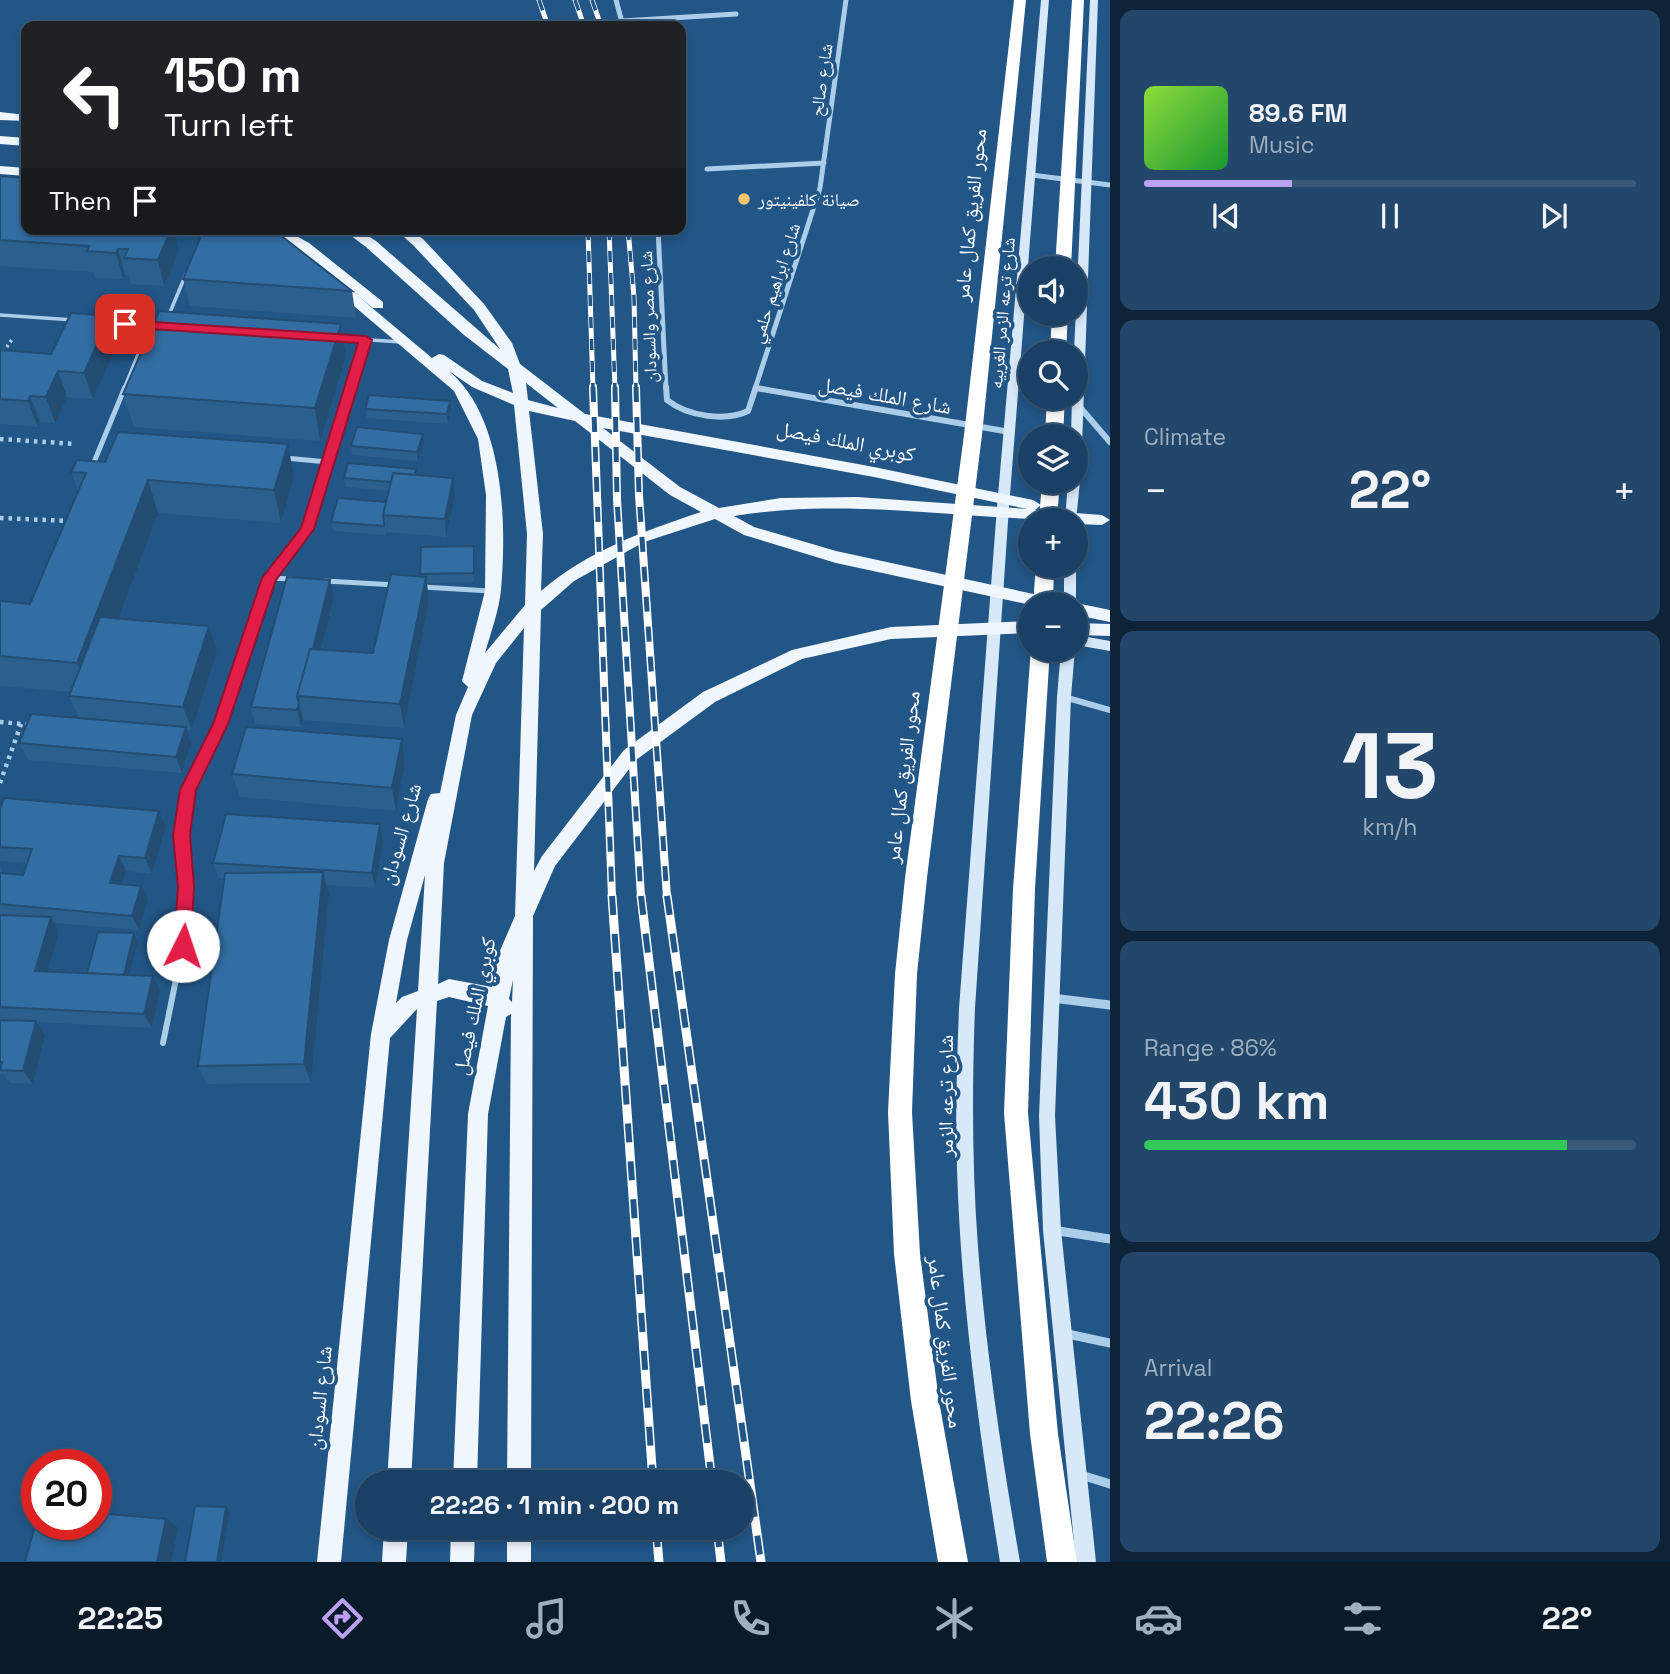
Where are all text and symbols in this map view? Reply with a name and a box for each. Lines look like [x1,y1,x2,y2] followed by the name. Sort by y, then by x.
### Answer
[805,42,838,118] street label: شارع صالح
[164,44,302,106] text: 150 m
[49,49,140,140] icon: left
[1249,96,1347,130] text: 89.6 FM
[164,105,294,145] text: Turn left
[947,127,992,304] street label: محور الفريق كمال عامر
[1249,130,1314,160] text: Music
[126,182,164,220] icon: arrive
[49,184,112,218] text: Then
[757,188,860,211] place label: صيانة كلفينيتور
[736,191,752,207] marker: صيانة كلفينيتور
[1207,197,1245,235] icon: previous
[1371,197,1409,235] icon: pause
[1535,197,1573,235] icon: next
[745,220,809,347] street label: شارع ابراهيم حلمي
[984,236,1020,390] street label: شارع ترعه الزمر الغربيه
[634,251,662,383] street label: شارع مصر والسودان
[1018,256,1088,662] map controls
[1018,256,1088,326] button: sound
[95,294,155,354] pin
[106,305,144,343] icon: arrive
[1018,340,1088,410] button: search
[816,370,954,420] street label: شارع الملك فيصل
[774,414,918,471] street label: كوبري الملك فيصل
[1144,422,1226,452] text: Climate
[1018,424,1088,494] button: layers
[1349,457,1431,523] text: 22°
[1144,467,1168,515] text: −
[1612,467,1636,515] text: +
[1018,508,1088,578] button: +
[1018,592,1088,662] button: −
[878,689,926,866] street label: محور الفريق كمال عامر
[1342,708,1438,825] text: 13
[373,780,427,888] street label: شارع السودان
[1363,812,1417,842] text: km/h
[146,909,220,983] position arrow
[446,934,505,1078] street label: كوبري الملك فيصل
[1144,1033,1277,1063] text: Range · 86%
[932,1035,959,1158] street label: شارع ترعه الزمر
[1144,1068,1329,1134] text: 430 km
[922,1253,970,1430] street label: محور الفريق كمال عامر
[300,1345,338,1451] street label: شارع السودان
[1144,1353,1212,1383] text: Arrival
[1144,1388,1284,1454] text: 22:26
[21,1449,112,1540] speed limit sign: 20
[430,1488,679,1522] text: 22:26 · 1 min · 200 m
[318,1594,367,1643] icon: directions
[522,1594,571,1643] icon: music
[726,1594,775,1643] icon: phone
[930,1594,979,1643] icon: climate
[1134,1594,1183,1643] icon: car
[1338,1594,1387,1643] icon: filters
[77,1598,163,1638] text: 22:25
[1542,1598,1592,1638] text: 22°

